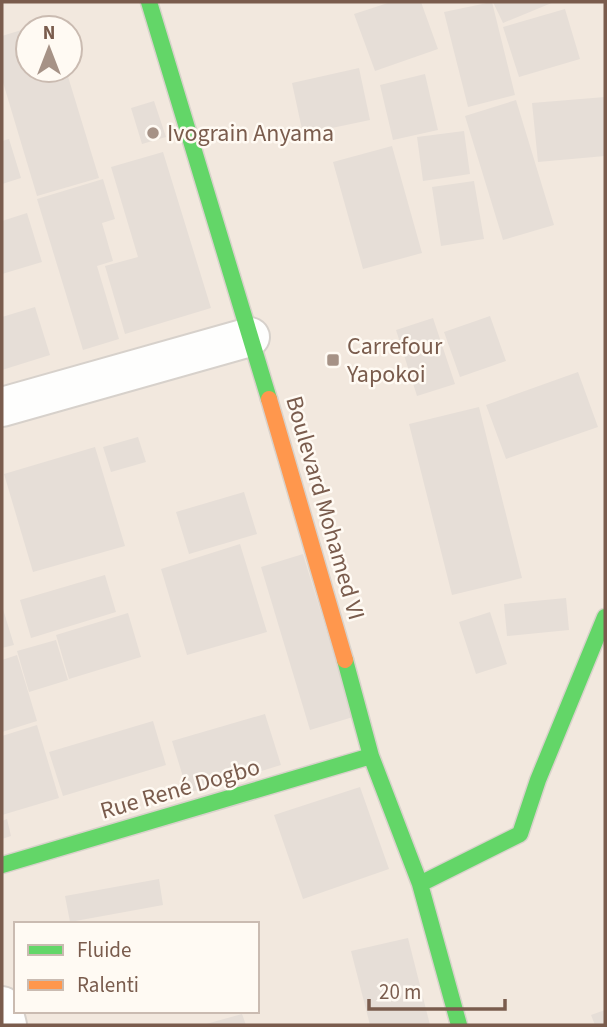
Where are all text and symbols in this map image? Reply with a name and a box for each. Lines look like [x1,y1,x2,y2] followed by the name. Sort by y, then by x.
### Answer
[14,14,84,84] north arrow
[43,20,55,47] text: N
[167,116,334,151] place label: Ivograin Anyama
[145,125,161,141] marker: Ivograin Anyama
[346,329,443,392] place label: Carrefour Yapokoi
[325,352,341,368] marker: Carrefour Yapokoi
[276,392,374,624] street label: Boulevard Mohamed VI
[96,749,264,829] street label: Rue René Dogbo
[14,922,259,1013] legend
[77,935,131,965] text: Fluide
[369,968,505,1012] scale bar
[77,970,139,1000] text: Ralenti
[379,977,421,1007] text: 20 m

